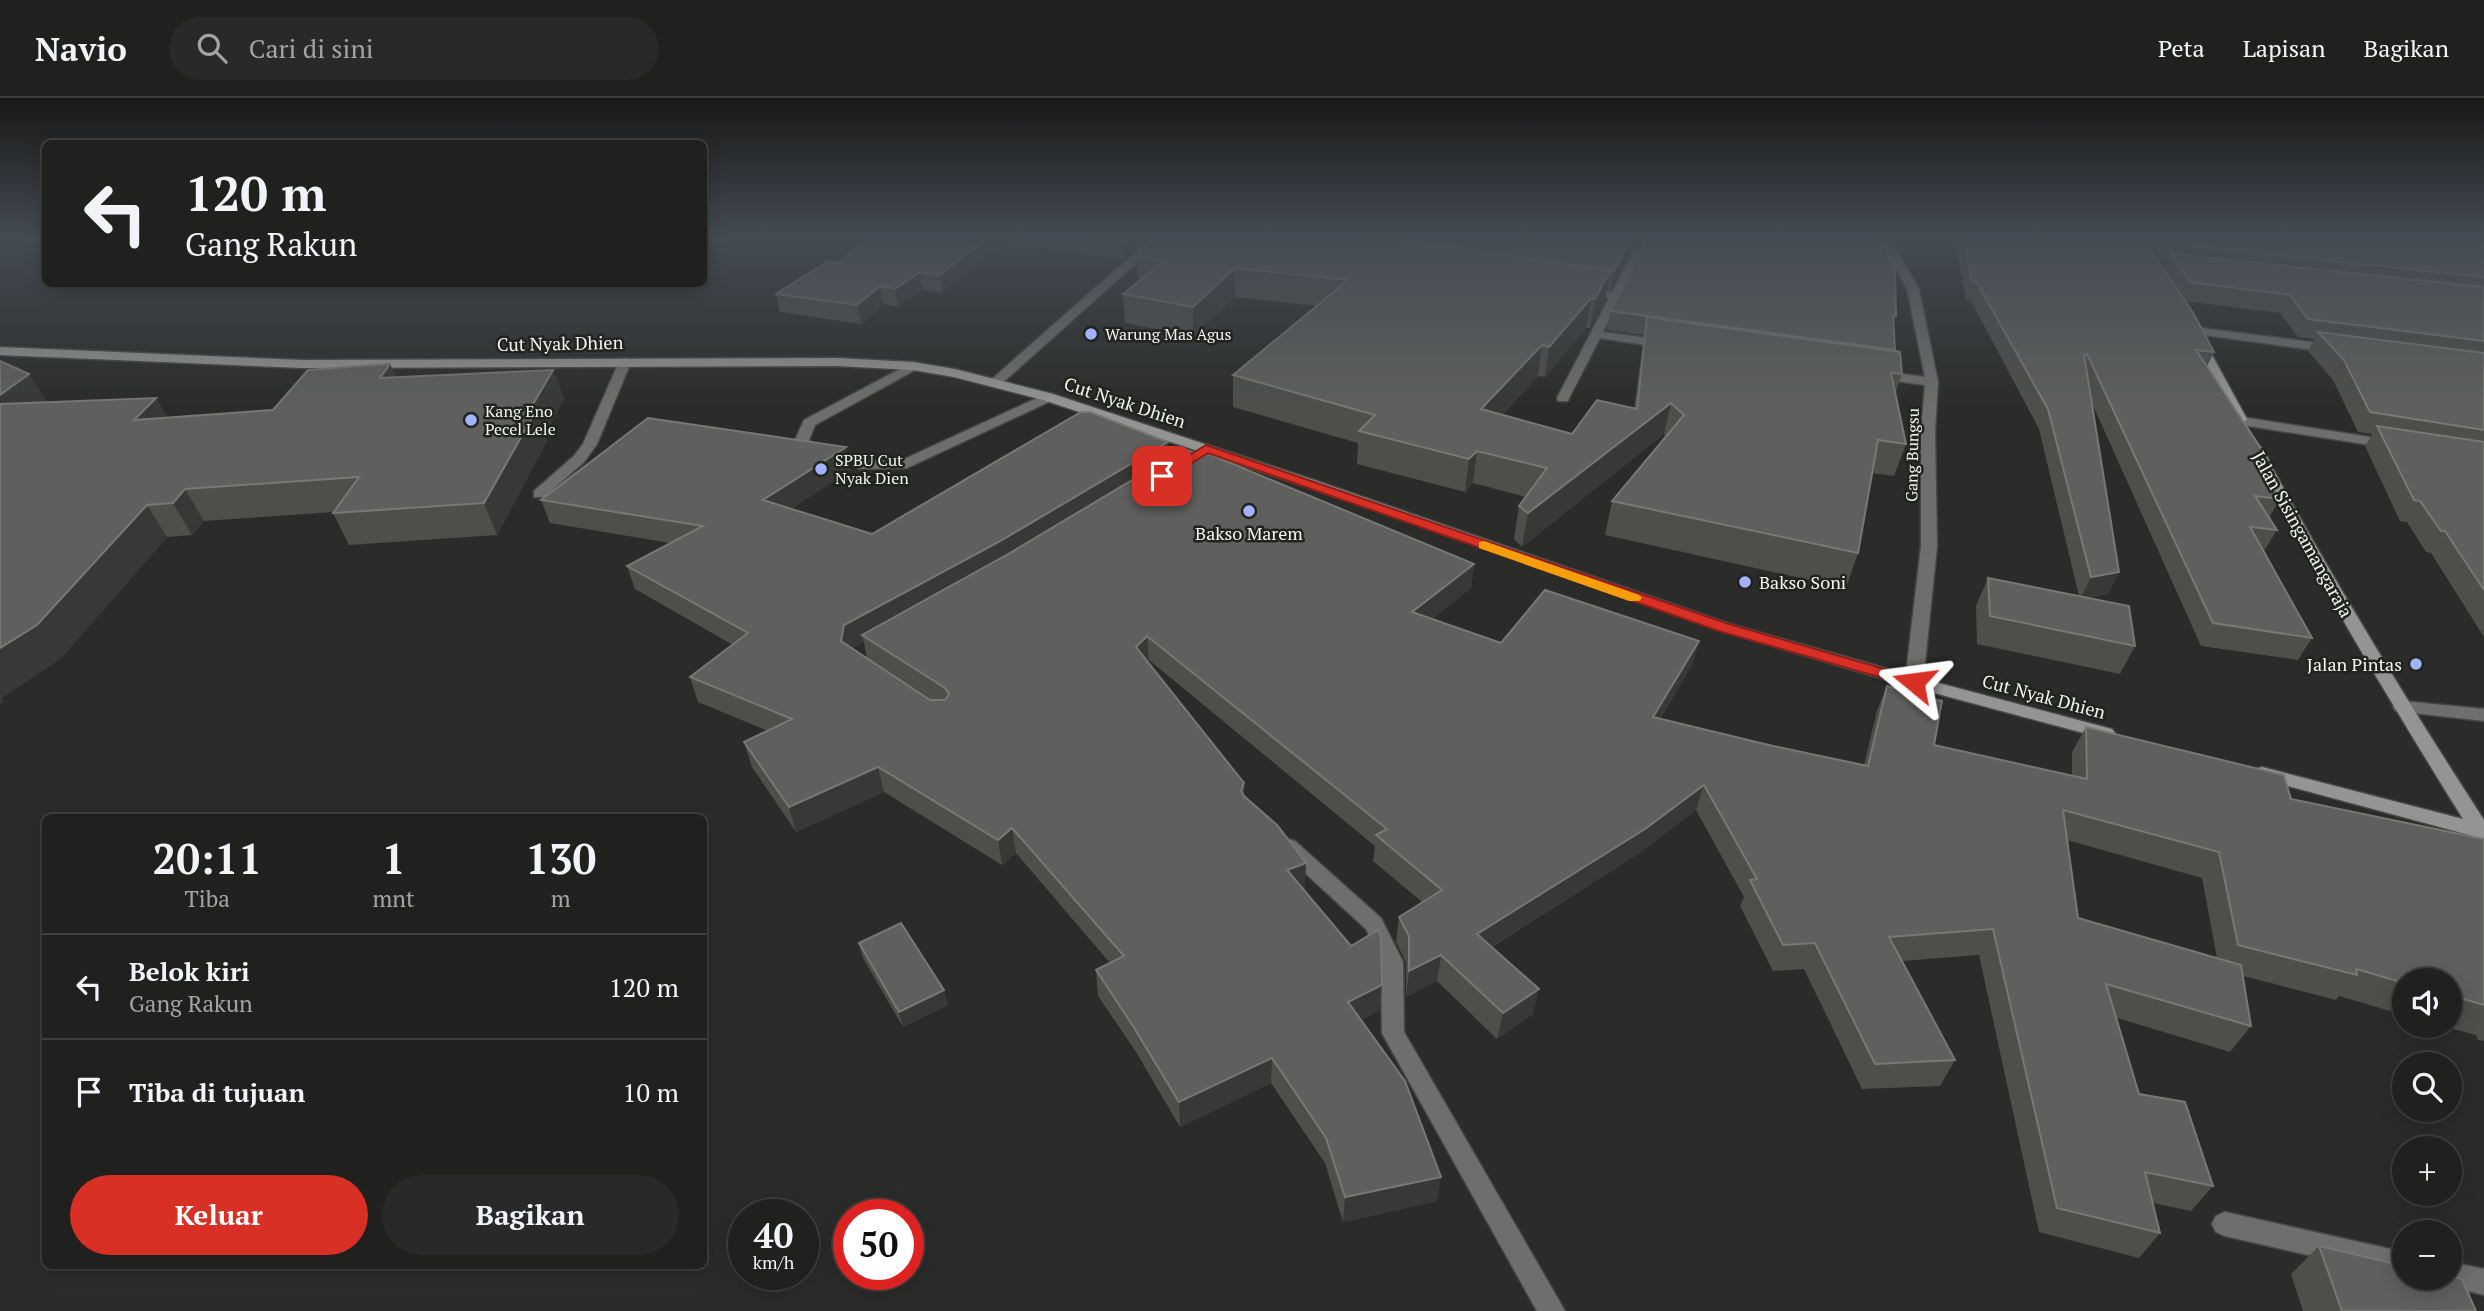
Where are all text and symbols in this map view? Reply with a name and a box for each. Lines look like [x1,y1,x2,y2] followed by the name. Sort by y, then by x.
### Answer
[169,17,659,80] search box
[35,27,127,70] text: Navio
[193,29,231,67] icon: search
[249,31,374,65] text: Cari di sini
[2158,32,2205,64] text: Peta
[2243,32,2326,64] text: Lapisan
[2364,32,2449,64] text: Bagikan
[185,160,327,225] text: 120 m
[70,168,161,259] icon: left
[185,223,357,265] text: Gang Rakun
[1105,323,1232,345] place label: Warung Mas Agus
[1083,326,1099,342] marker: Warung Mas Agus
[497,330,624,356] street label: Cut Nyak Dhien
[1061,371,1189,433] street label: Cut Nyak Dhien
[485,400,556,440] place label: Kang Eno Pecel Lele
[1900,408,1924,502] street label: Gang Bungsu
[463,412,479,428] marker: Kang Eno Pecel Lele
[1132,446,1192,506] pin
[2247,447,2359,621] street label: Jalan Sisingamangaraja
[835,449,909,489] place label: SPBU Cut Nyak Dien
[1143,457,1181,495] icon: arrive
[813,461,829,477] marker: SPBU Cut Nyak Dien
[1241,503,1257,519] marker: Bakso Marem
[1195,521,1303,545] place label: Bakso Marem
[1759,570,1846,594] place label: Bakso Soni
[1737,574,1753,590] marker: Bakso Soni
[1877,645,1951,719] position arrow
[2307,652,2402,676] place label: Jalan Pintas
[2408,656,2424,672] marker: Jalan Pintas
[1980,668,2108,724] street label: Cut Nyak Dhien
[153,830,262,886] text: 20:11
[382,830,405,886] text: 1
[525,830,596,886] text: 130
[185,883,230,914] text: Tiba
[373,883,415,914] text: mnt
[551,883,571,914] text: m
[129,954,250,988] text: Belok kiri
[70,968,108,1006] icon: left
[2392,968,2462,1290] map controls
[2392,968,2462,1038] button: sound
[609,970,679,1004] text: 120 m
[129,988,253,1019] text: Gang Rakun
[2392,1052,2462,1122] button: search
[70,1073,108,1111] icon: arrive
[129,1075,305,1109] text: Tiba di tujuan
[623,1075,679,1109] text: 10 m
[2392,1136,2462,1206] button: +
[70,1175,368,1255] button: Keluar
[382,1175,679,1255] button: Bagikan
[833,1199,924,1290] speed limit sign: 50
[754,1212,793,1258] text: 40
[2392,1220,2462,1290] button: −
[753,1250,794,1274] text: km/h

